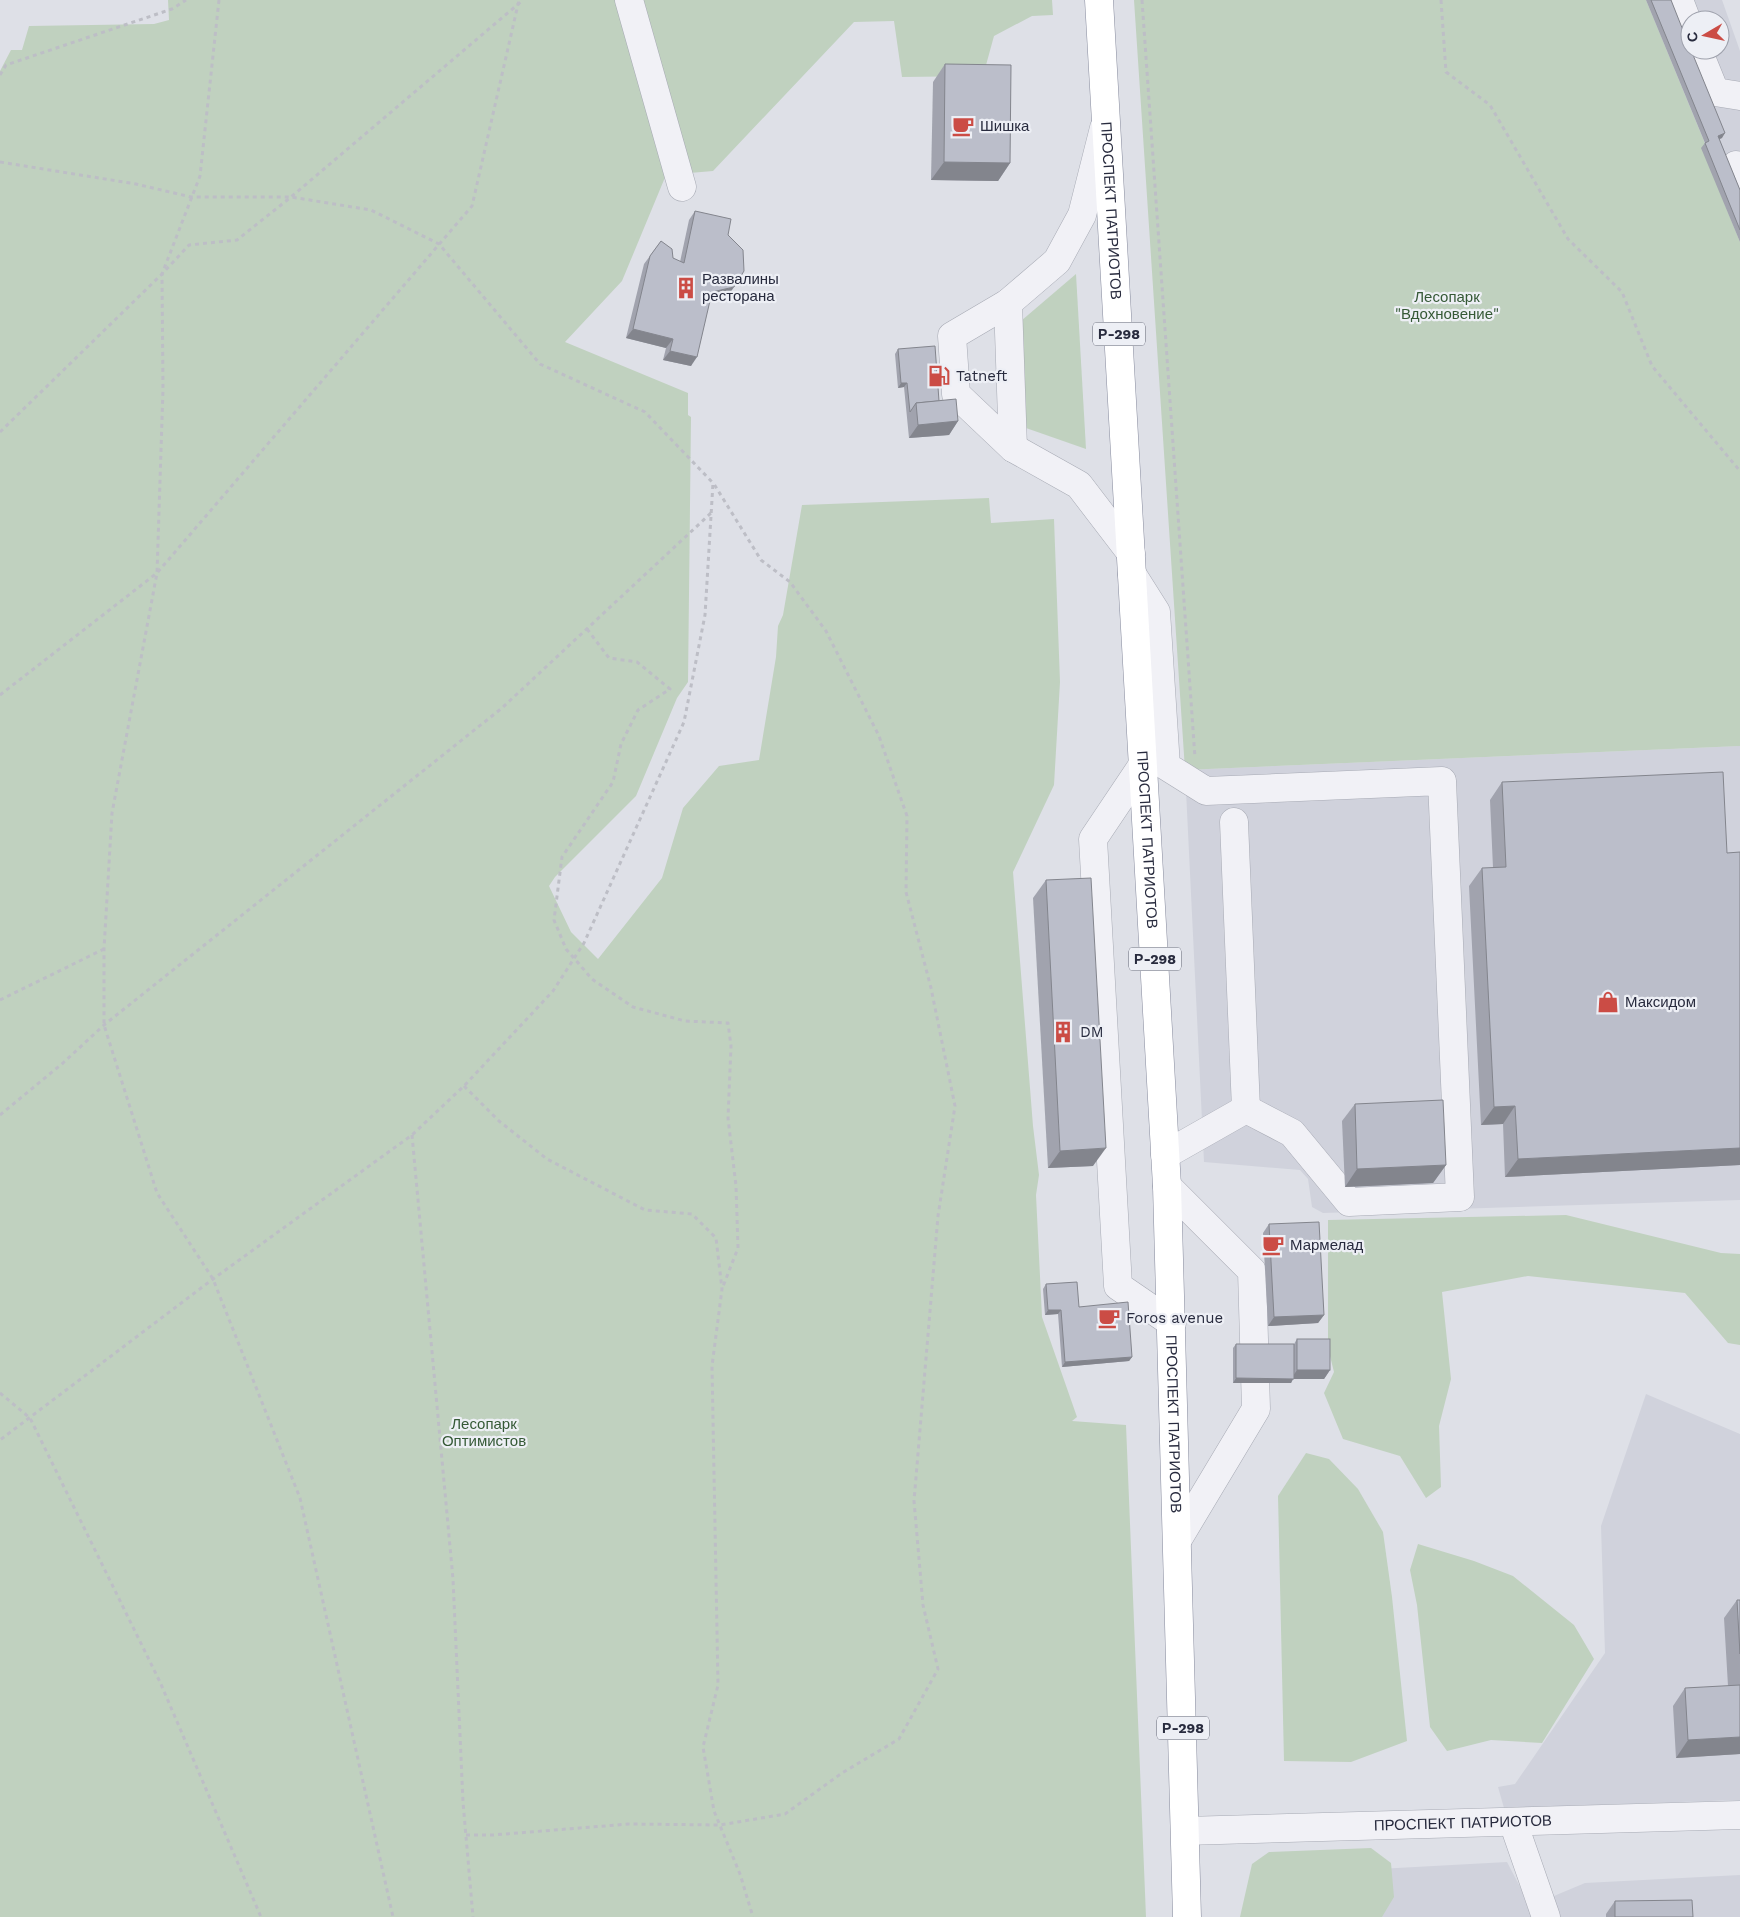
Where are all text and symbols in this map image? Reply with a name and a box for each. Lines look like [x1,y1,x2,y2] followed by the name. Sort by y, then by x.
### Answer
[1680,10,1730,60] north arrow
[1683,31,1701,43] text: С
[950,113,976,139] cafe icon: Шишка
[980,117,1030,135] place label: Шишка
[1097,121,1125,300] street label: ПРОСПЕКТ ПАТРИОТОВ
[702,270,779,305] place label: Развалины ресторана
[673,275,699,301] building icon: Развалины ресторана
[1395,288,1499,323] park label: Лесопарк "Вдохновение"
[1093,322,1145,346] road number: Р-298
[926,363,952,389] fuel station icon: Tatneft
[956,367,1008,385] place label: Tatneft
[1133,750,1161,929] street label: ПРОСПЕКТ ПАТРИОТОВ
[1129,948,1181,971] road number: Р-298
[1595,989,1621,1015] shop icon: Максидом
[1625,993,1696,1011] place label: Максидом
[1050,1019,1076,1045] building icon: DM
[1080,1023,1104,1041] place label: DM
[1260,1232,1286,1258] cafe icon: Мармелад
[1290,1236,1364,1254] place label: Мармелад
[1096,1305,1122,1331] cafe icon: Foros avenue
[1126,1309,1223,1327] place label: Foros avenue
[1162,1335,1185,1513] street label: ПРОСПЕКТ ПАТРИОТОВ
[442,1415,526,1450] park label: Лесопарк Оптимистов
[1157,1716,1209,1740] road number: Р-298
[1374,1811,1552,1835] street label: ПРОСПЕКТ ПАТРИОТОВ

